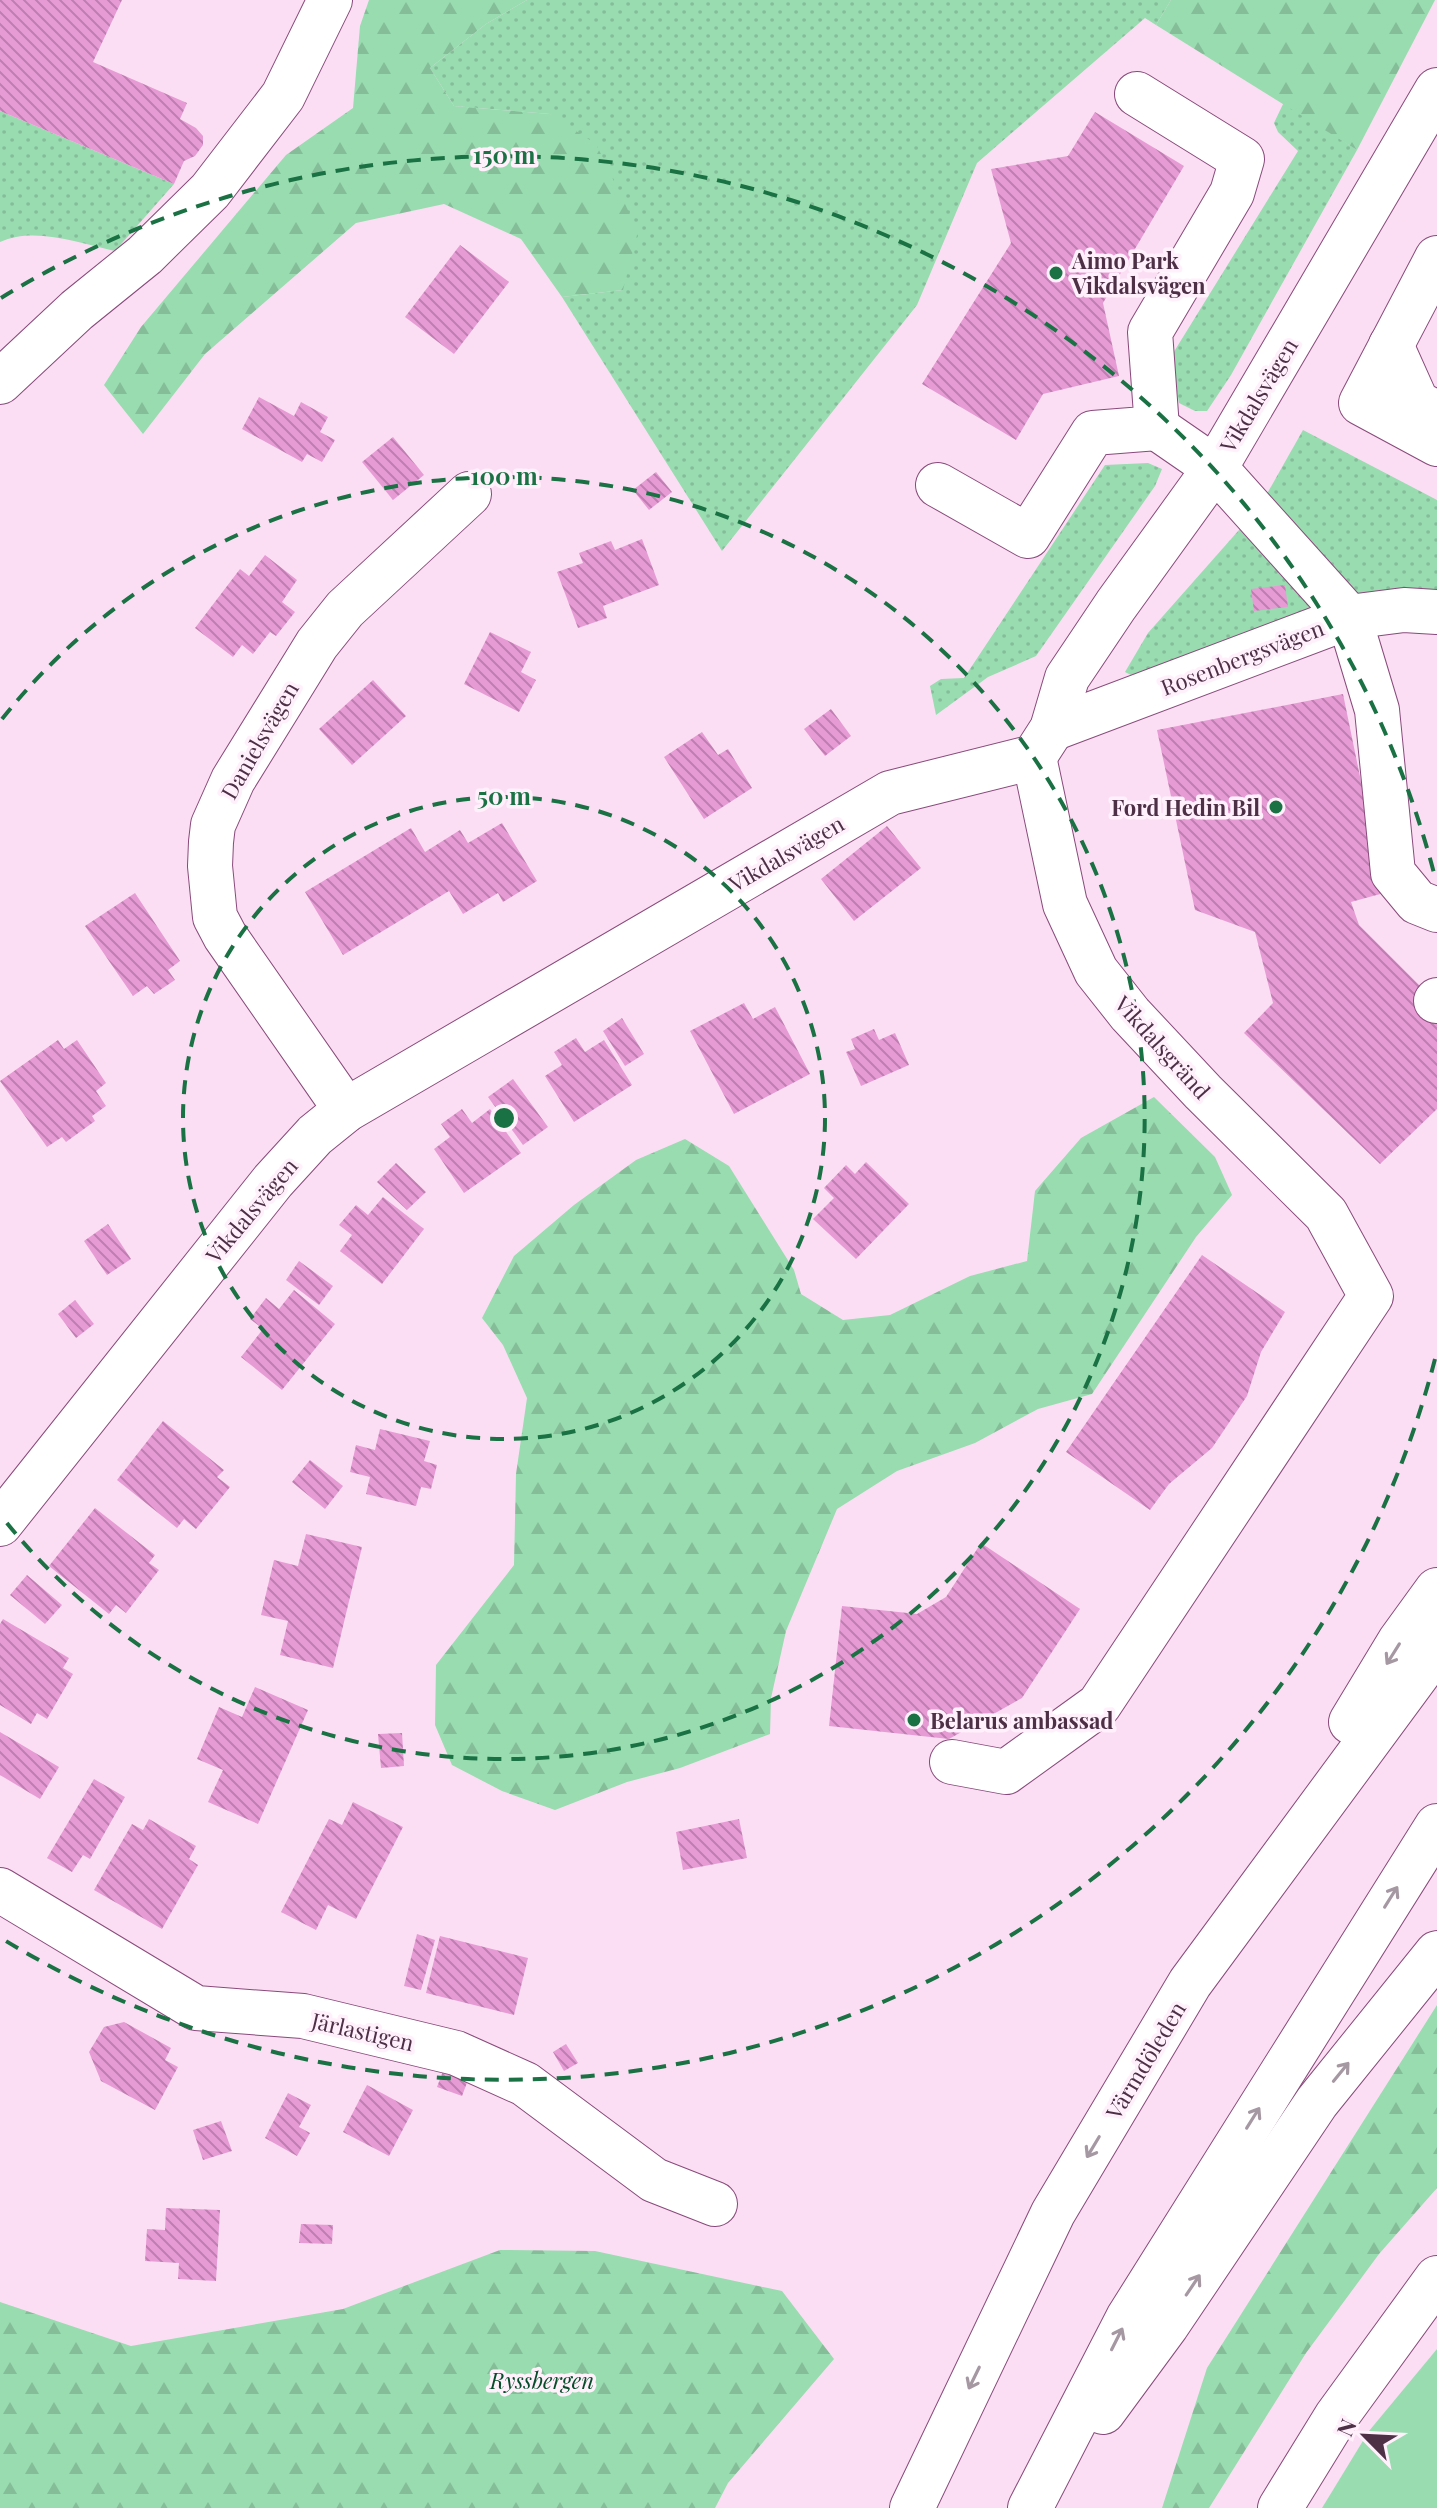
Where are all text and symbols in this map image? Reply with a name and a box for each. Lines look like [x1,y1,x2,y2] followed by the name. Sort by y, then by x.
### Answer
[473,138,536,170] text: 150 m
[1071,245,1206,300] place label: Aimo Park Vikdalsvägen
[1047,264,1065,282] marker: Aimo Park Vikdalsvägen
[1212,332,1304,459] street label: Vikdalsvägen
[470,459,538,491] text: 100 m
[1156,612,1328,702] street label: Rosenbergsvägen
[213,676,305,804] street label: Danielsvägen
[477,779,531,811] text: 50 m
[1111,792,1260,822] place label: Ford Hedin Bil
[1267,798,1285,816] marker: Ford Hedin Bil
[722,808,849,899] street label: Vikdalsvägen
[1108,988,1218,1105] street label: Vikdalsgränd
[490,1104,518,1132] centre of rings
[198,1151,304,1270] street label: Vikdalsvägen
[1384,1642,1400,1665] one-way arrow
[930,1705,1113,1735] place label: Belarus ambassad
[905,1711,923,1729] marker: Belarus ambassad
[1383,1887,1400,1909] one-way arrow
[1098,1996,1192,2125] street label: Värmdöleden
[308,2004,417,2057] street label: Järlastigen
[1332,2062,1350,2082] one-way arrow
[1244,2107,1261,2129] one-way arrow
[1085,2135,1101,2158] one-way arrow
[1185,2275,1202,2297] one-way arrow
[1110,2328,1125,2352] one-way arrow
[489,2365,594,2395] park label: Ryssbergen
[966,2365,981,2389] one-way arrow
[1325,2396,1405,2476] north arrow
[1329,2414,1363,2441] text: N

